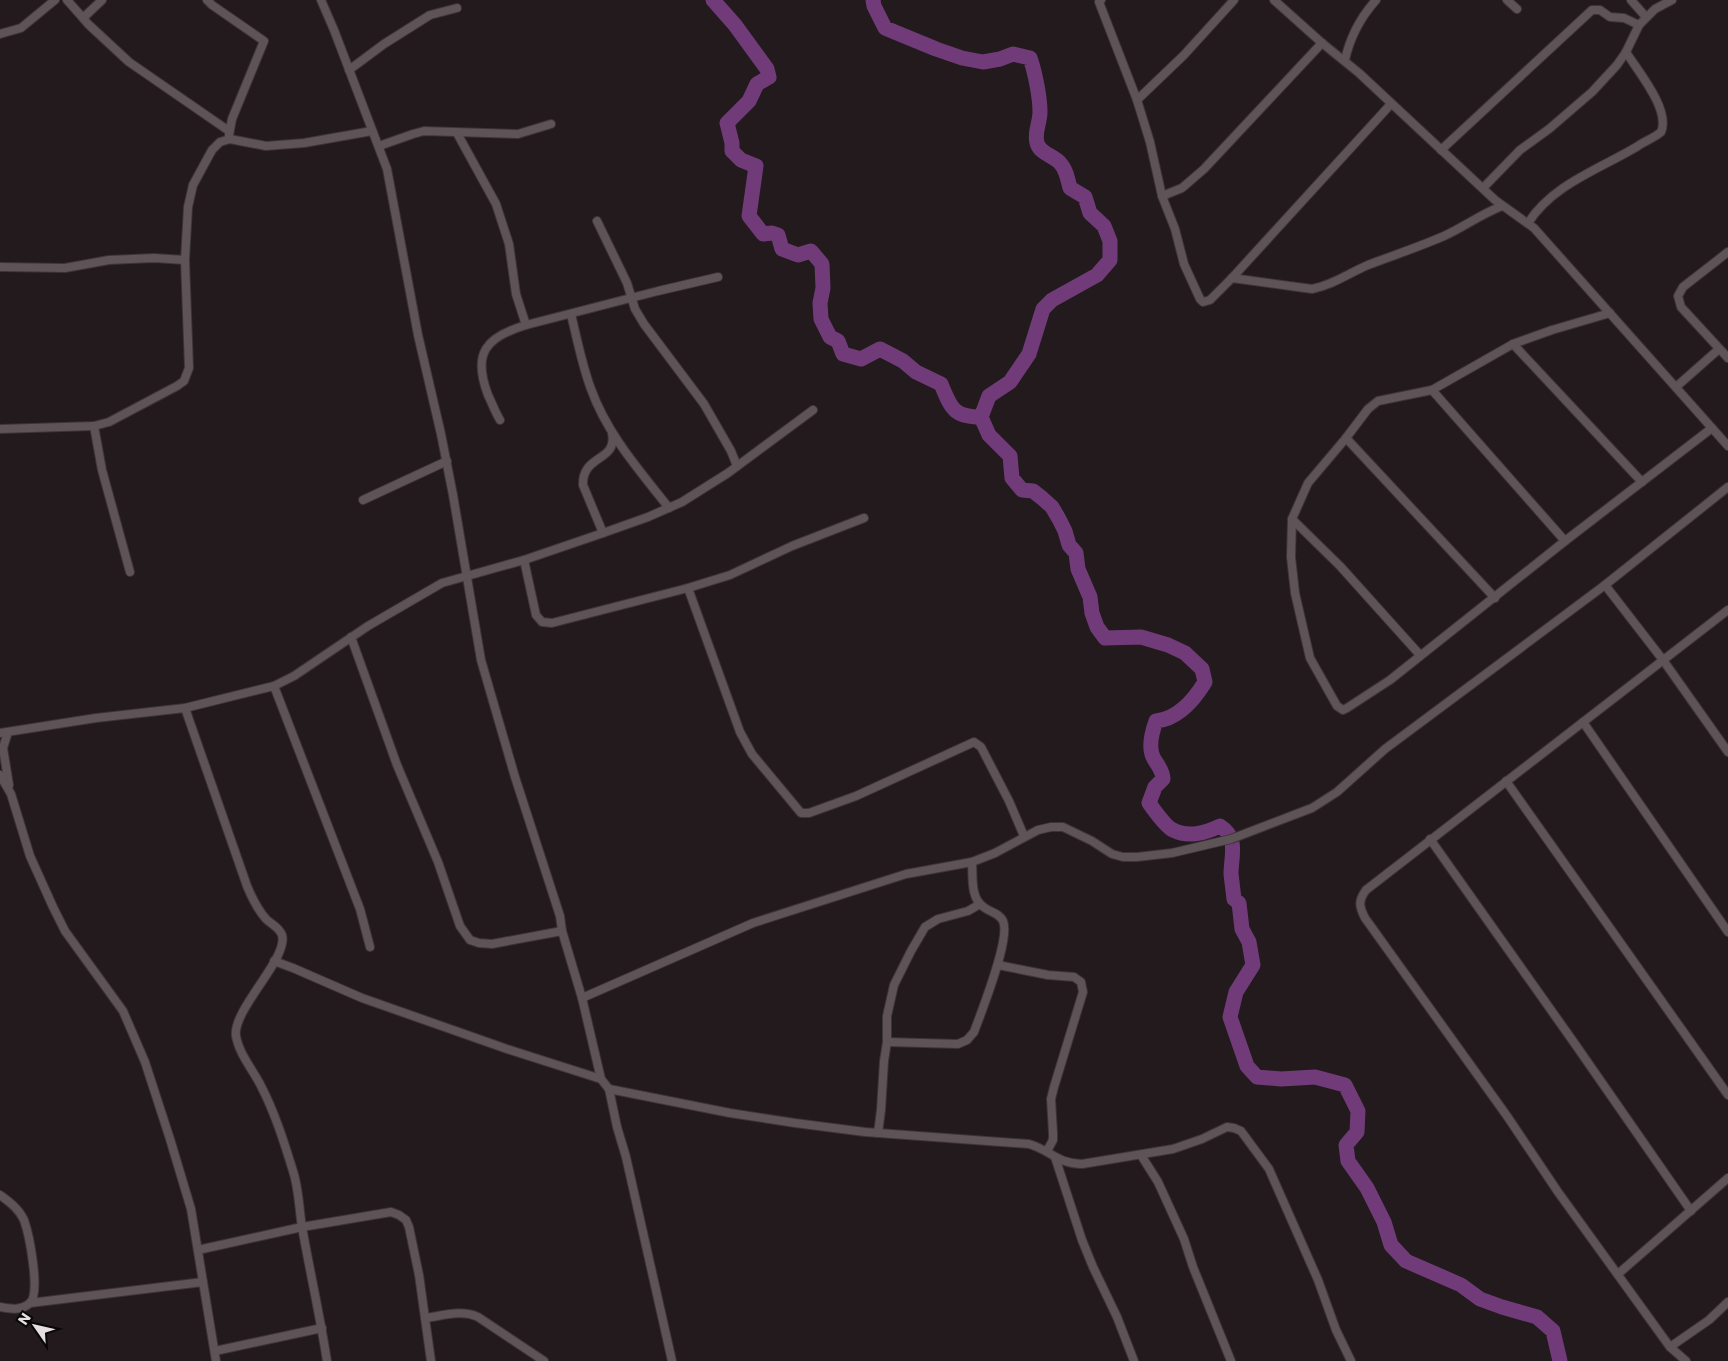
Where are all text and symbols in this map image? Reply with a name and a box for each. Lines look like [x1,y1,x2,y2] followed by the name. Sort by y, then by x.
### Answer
[10,1301,60,1351] north arrow
[13,1309,35,1329] text: N

